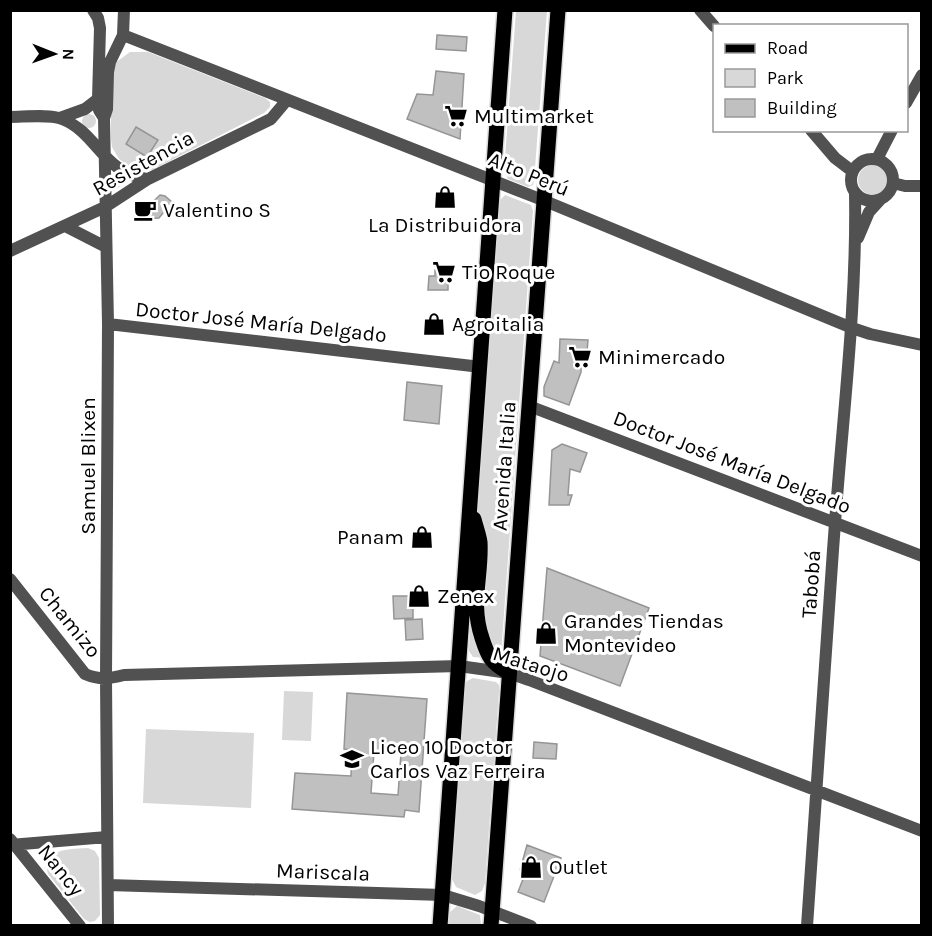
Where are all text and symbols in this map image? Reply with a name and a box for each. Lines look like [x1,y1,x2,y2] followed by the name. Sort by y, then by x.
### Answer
[24,24,84,84] north arrow
[713,24,908,132] legend
[767,37,808,59] text: Road
[59,48,78,60] text: N
[767,67,804,89] text: Park
[767,97,837,119] text: Building
[443,103,469,129] supermarket icon: Multimarket
[474,104,594,128] place label: Multimarket
[88,125,198,201] street label: Resistencia
[485,147,573,201] street label: Alto Perú
[432,184,458,210] shop icon: La Distribuidora
[132,197,158,223] cafe icon: Valentino S
[163,198,271,222] place label: Valentino S
[368,213,522,237] place label: La Distribuidora
[431,259,457,285] supermarket icon: Tio Roque
[462,260,555,284] place label: Tio Roque
[134,297,388,347] street label: Doctor José María Delgado
[421,311,447,337] shop icon: Agroitalia
[452,312,544,336] place label: Agroitalia
[567,344,593,370] supermarket icon: Minimercado
[598,345,725,369] place label: Minimercado
[76,397,100,535] street label: Samuel Blixen
[487,400,521,532] street label: Avenida Italia
[610,406,854,518] street label: Doctor José María Delgado
[409,524,435,550] shop icon: Panam
[337,525,404,549] place label: Panam
[797,549,825,619] street label: Tabobá
[34,582,106,662] street label: Chamizo
[406,583,432,609] shop icon: Zenex
[437,584,495,608] place label: Zenex
[564,609,724,657] place label: Grandes Tiendas Montevideo
[533,620,559,646] shop icon: Grandes Tiendas Montevideo
[490,641,572,687] street label: Mataojo
[370,735,546,783] place label: Liceo 10 Doctor Carlos Vaz Ferreira
[339,746,365,772] school or university icon: Liceo 10 Doctor Carlos Vaz Ferreira
[33,839,89,901] street label: Nancy
[518,854,544,880] shop icon: Outlet
[549,855,608,879] place label: Outlet
[276,858,370,886] street label: Mariscala

